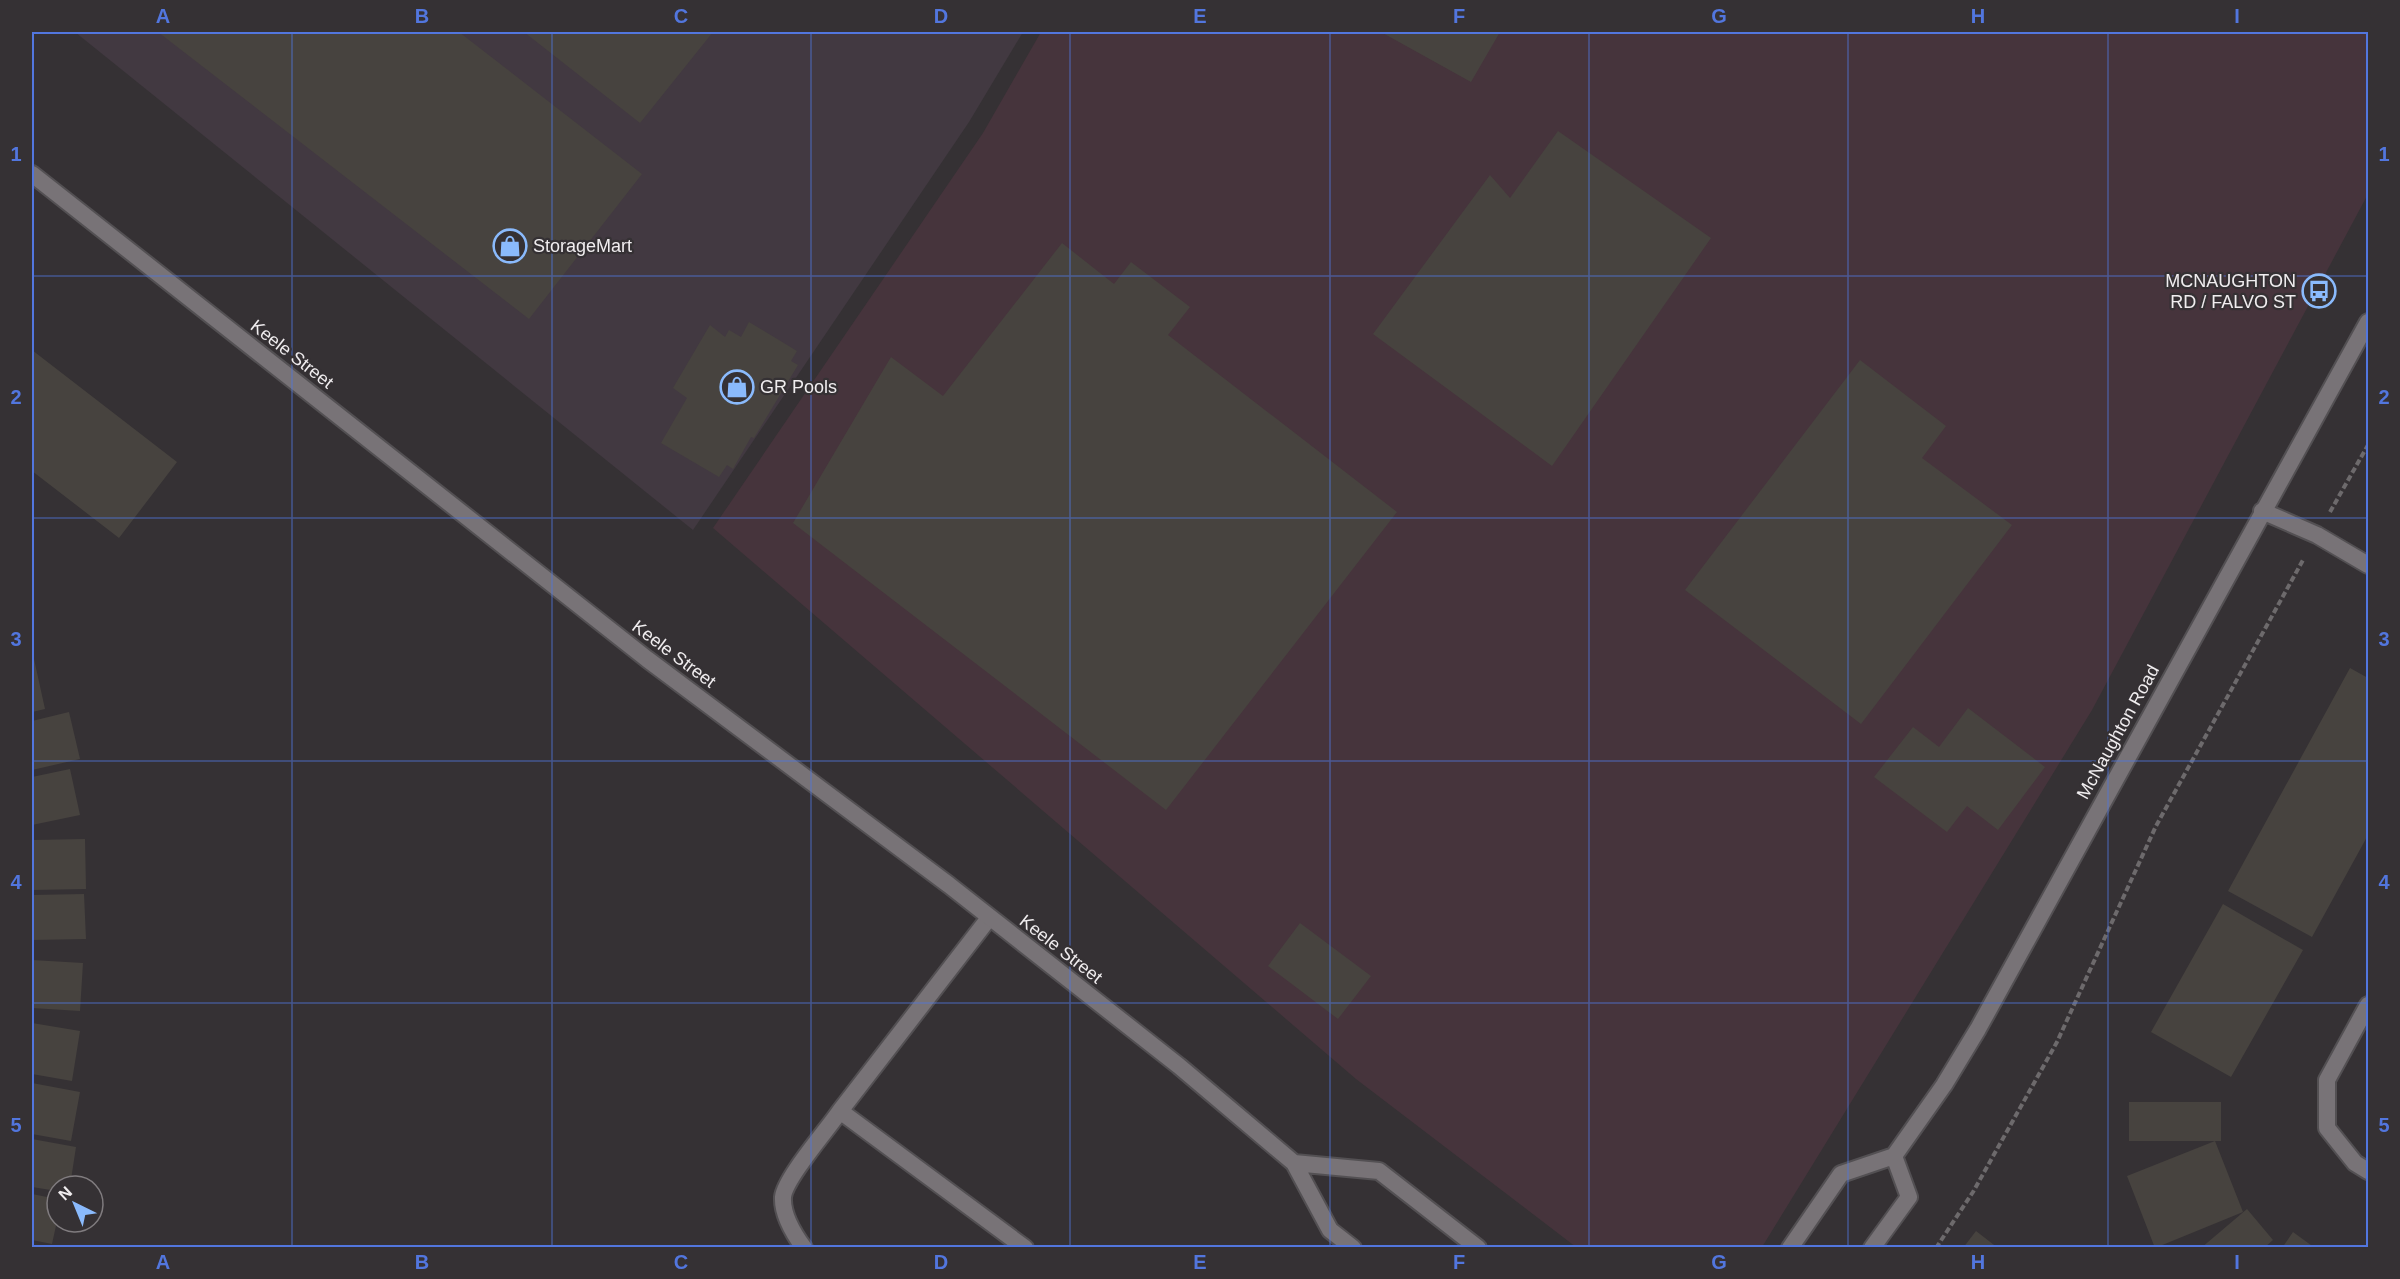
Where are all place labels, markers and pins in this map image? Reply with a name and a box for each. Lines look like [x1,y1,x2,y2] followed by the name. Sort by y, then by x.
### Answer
[492,228,528,264] shop icon: StorageMart
[533,236,632,256] place label: StorageMart
[2165,271,2296,312] place label: MCNAUGHTON RD / FALVO ST
[2301,273,2337,309] bus stop icon: MCNAUGHTON RD / FALVO ST
[719,369,755,405] shop icon: GR Pools
[760,377,837,397] place label: GR Pools

